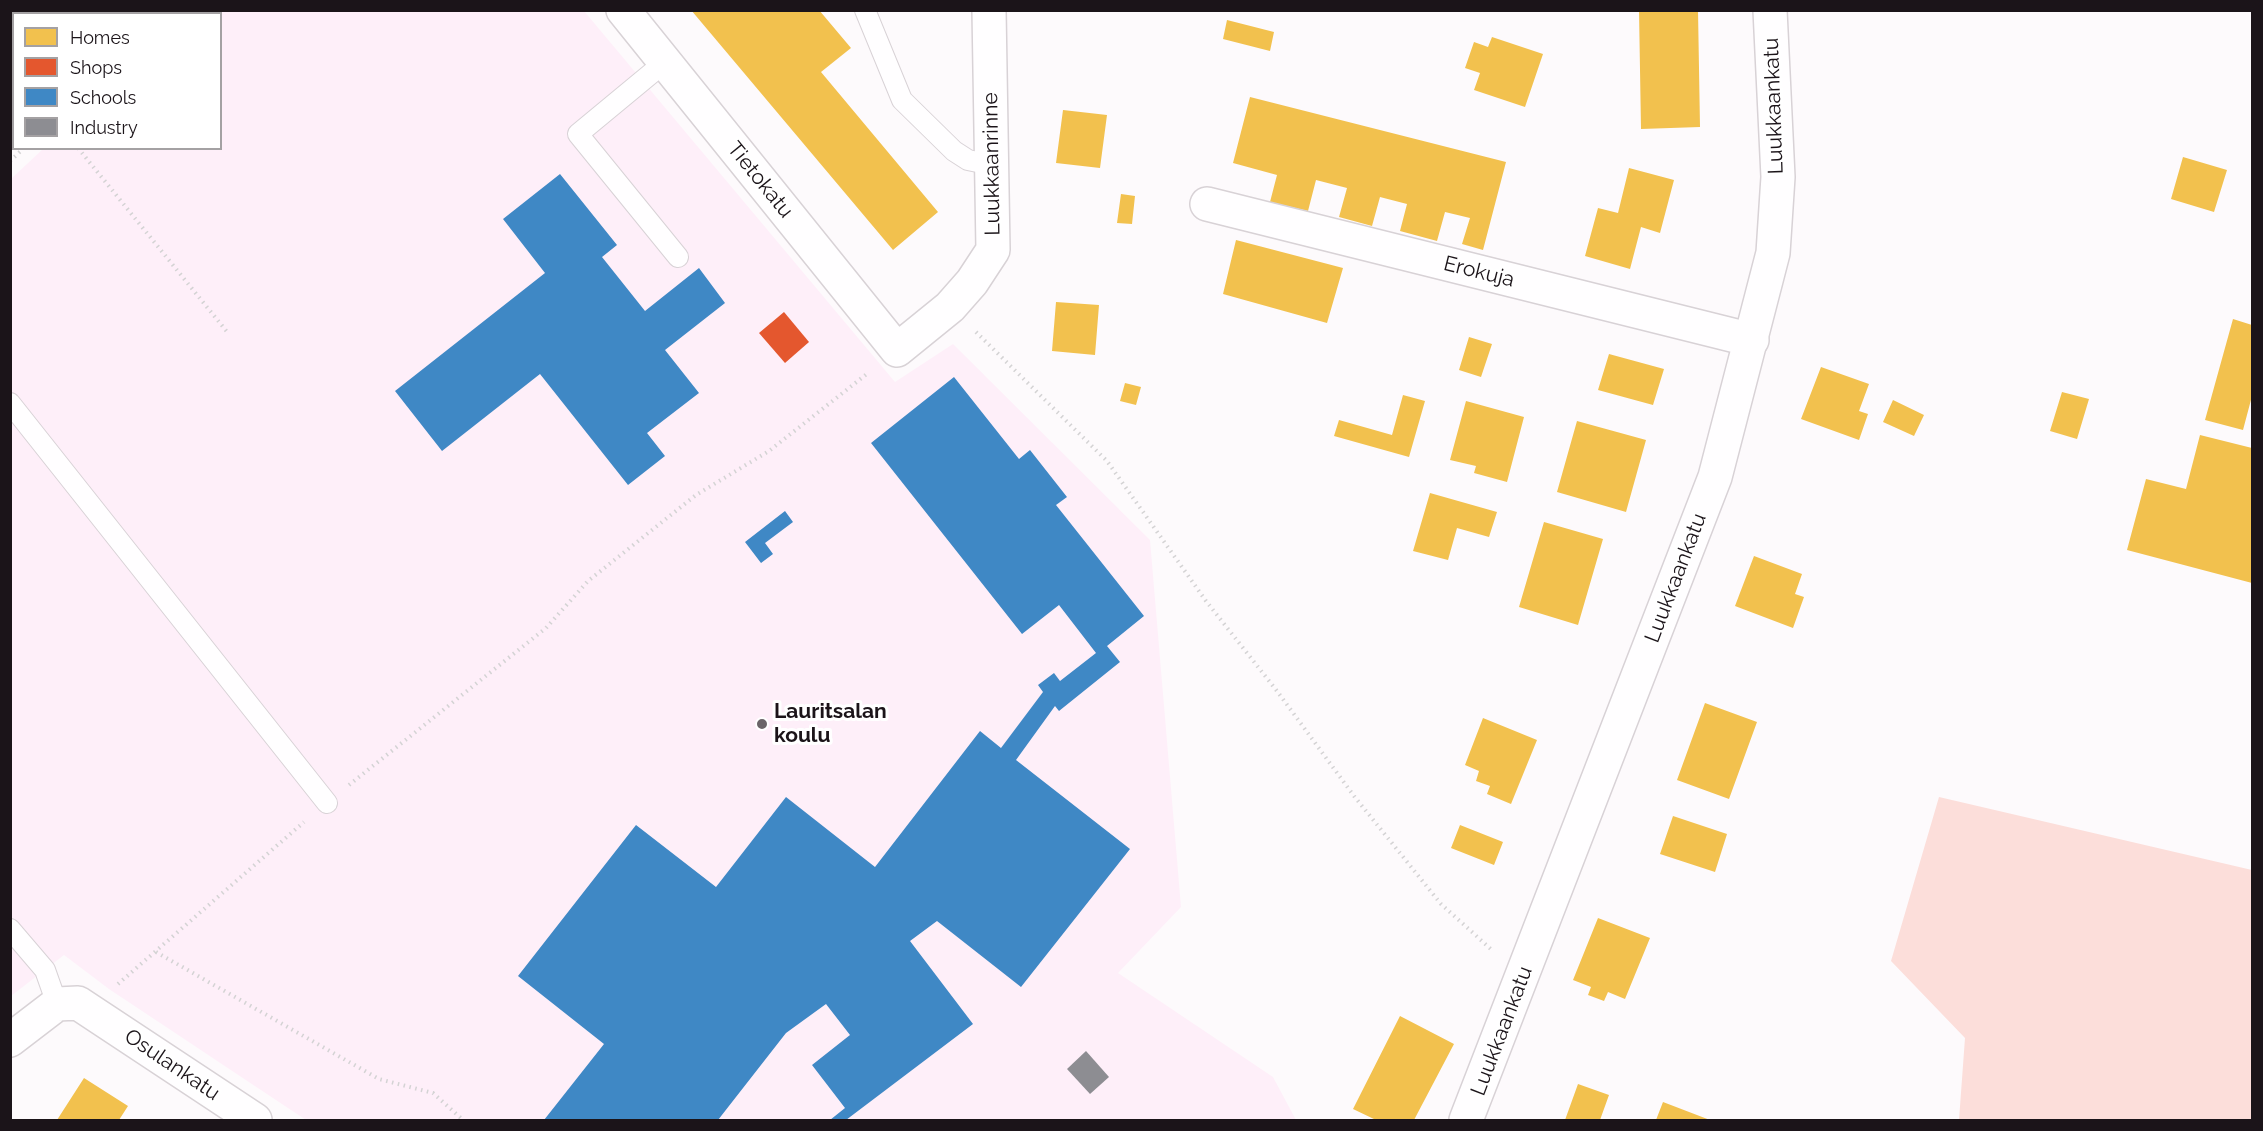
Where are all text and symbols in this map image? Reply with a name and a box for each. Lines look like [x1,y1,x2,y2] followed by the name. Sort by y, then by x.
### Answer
[12,12,222,150] legend
[70,27,130,48] text: Homes
[1759,37,1789,175] street label: Luukkaankatu
[70,57,122,78] text: Shops
[70,87,136,108] text: Schools
[978,92,1006,236] street label: Luukkaanrinne
[70,117,138,138] text: Industry
[722,137,798,223] street label: Tietokatu
[1441,251,1517,293] street label: Erokuja
[1640,510,1712,646] street label: Luukkaankatu
[774,699,887,749] place label: Lauritsalan koulu
[755,717,769,731] marker: Lauritsalan koulu
[1466,963,1538,1099] street label: Luukkaankatu
[119,1024,225,1106] street label: Osulankatu

